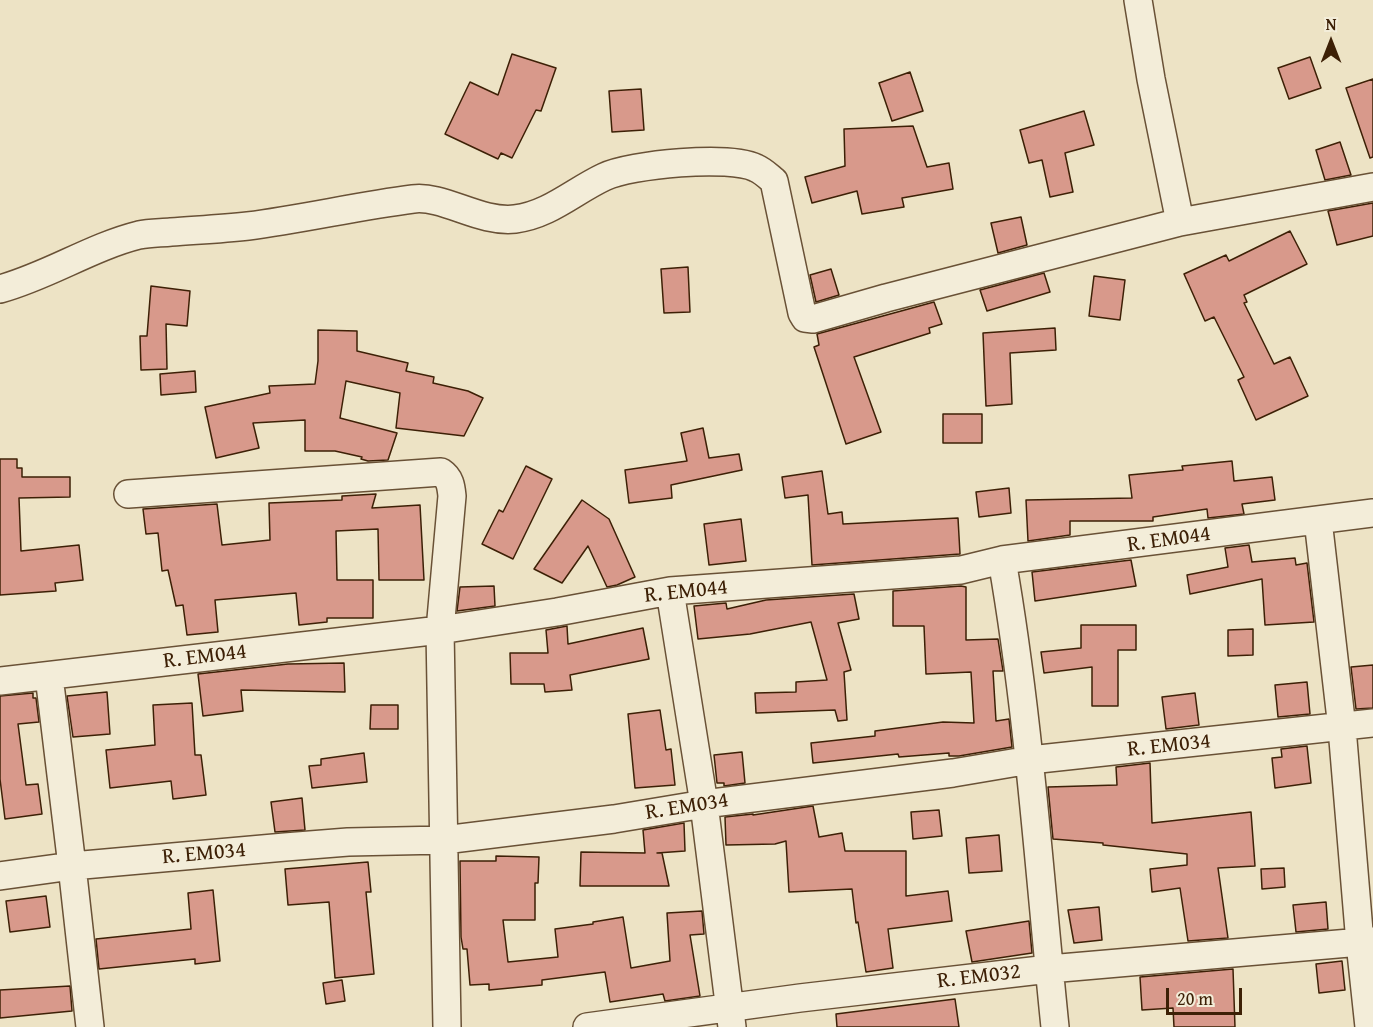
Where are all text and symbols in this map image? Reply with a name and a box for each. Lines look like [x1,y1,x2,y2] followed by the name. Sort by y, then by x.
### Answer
[1301,12,1361,72] north arrow
[1326,12,1336,36] text: N
[1126,521,1212,559] street label: R. EM044
[643,574,729,610] street label: R. EM044
[162,639,248,675] street label: R. EM044
[1126,728,1212,764] street label: R. EM034
[644,787,730,827] street label: R. EM034
[161,837,247,871] street label: R. EM034
[936,959,1022,995] street label: R. EM032
[1169,976,1246,1014] scale bar
[1177,985,1213,1012] text: 20 m

